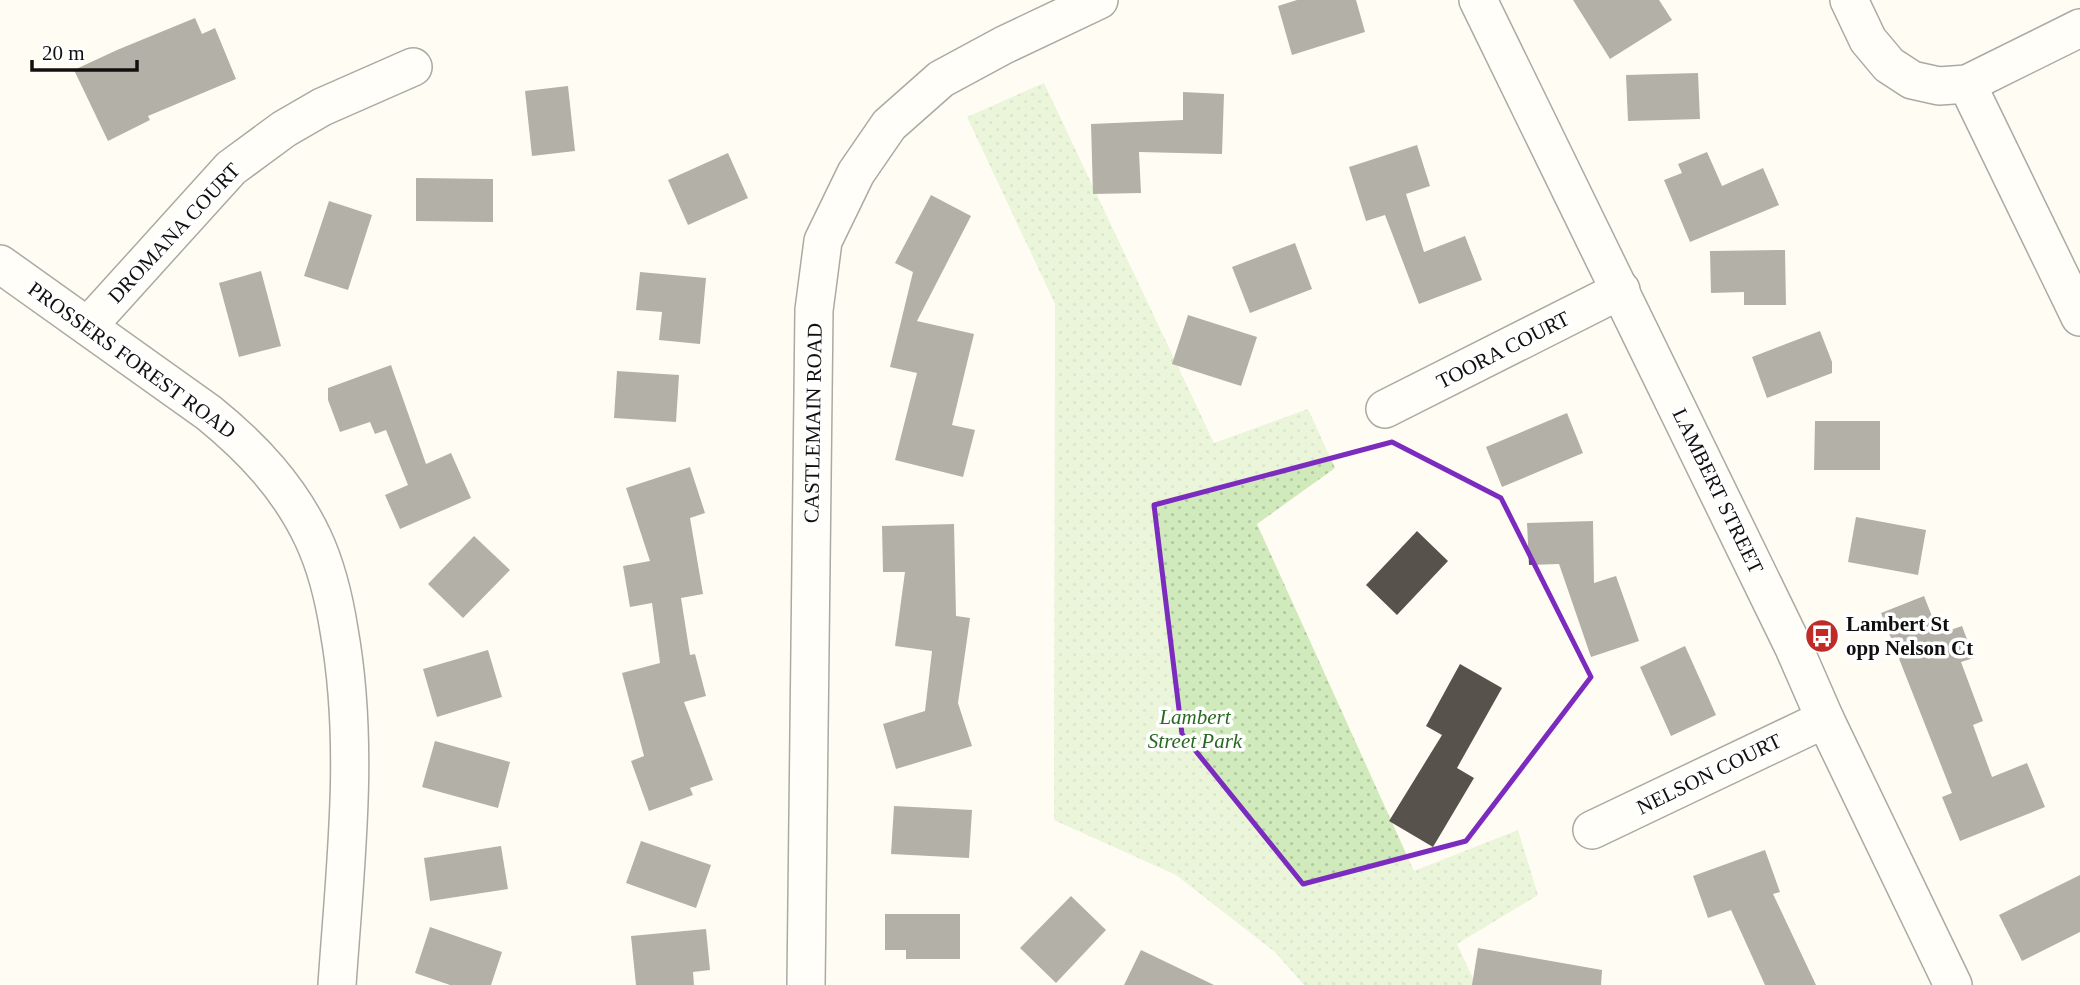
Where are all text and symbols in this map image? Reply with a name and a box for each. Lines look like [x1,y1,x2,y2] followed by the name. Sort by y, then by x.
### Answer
[32,28,136,72] scale bar
[42,41,85,65] text: 20 m
[103,158,245,308] street label: DROMANA COURT
[24,277,240,443] street label: PROSSERS FOREST ROAD
[1433,306,1574,394] street label: TOORA COURT
[799,323,827,523] street label: CASTLEMAIN ROAD
[1668,404,1769,578] street label: LAMBERT STREET
[1846,612,1973,660] place label: Lambert St opp Nelson Ct
[1803,617,1841,655] bus stop icon: Lambert St opp Nelson Ct
[1148,705,1243,753] park label: Lambert Street Park
[1633,729,1785,819] street label: NELSON COURT

